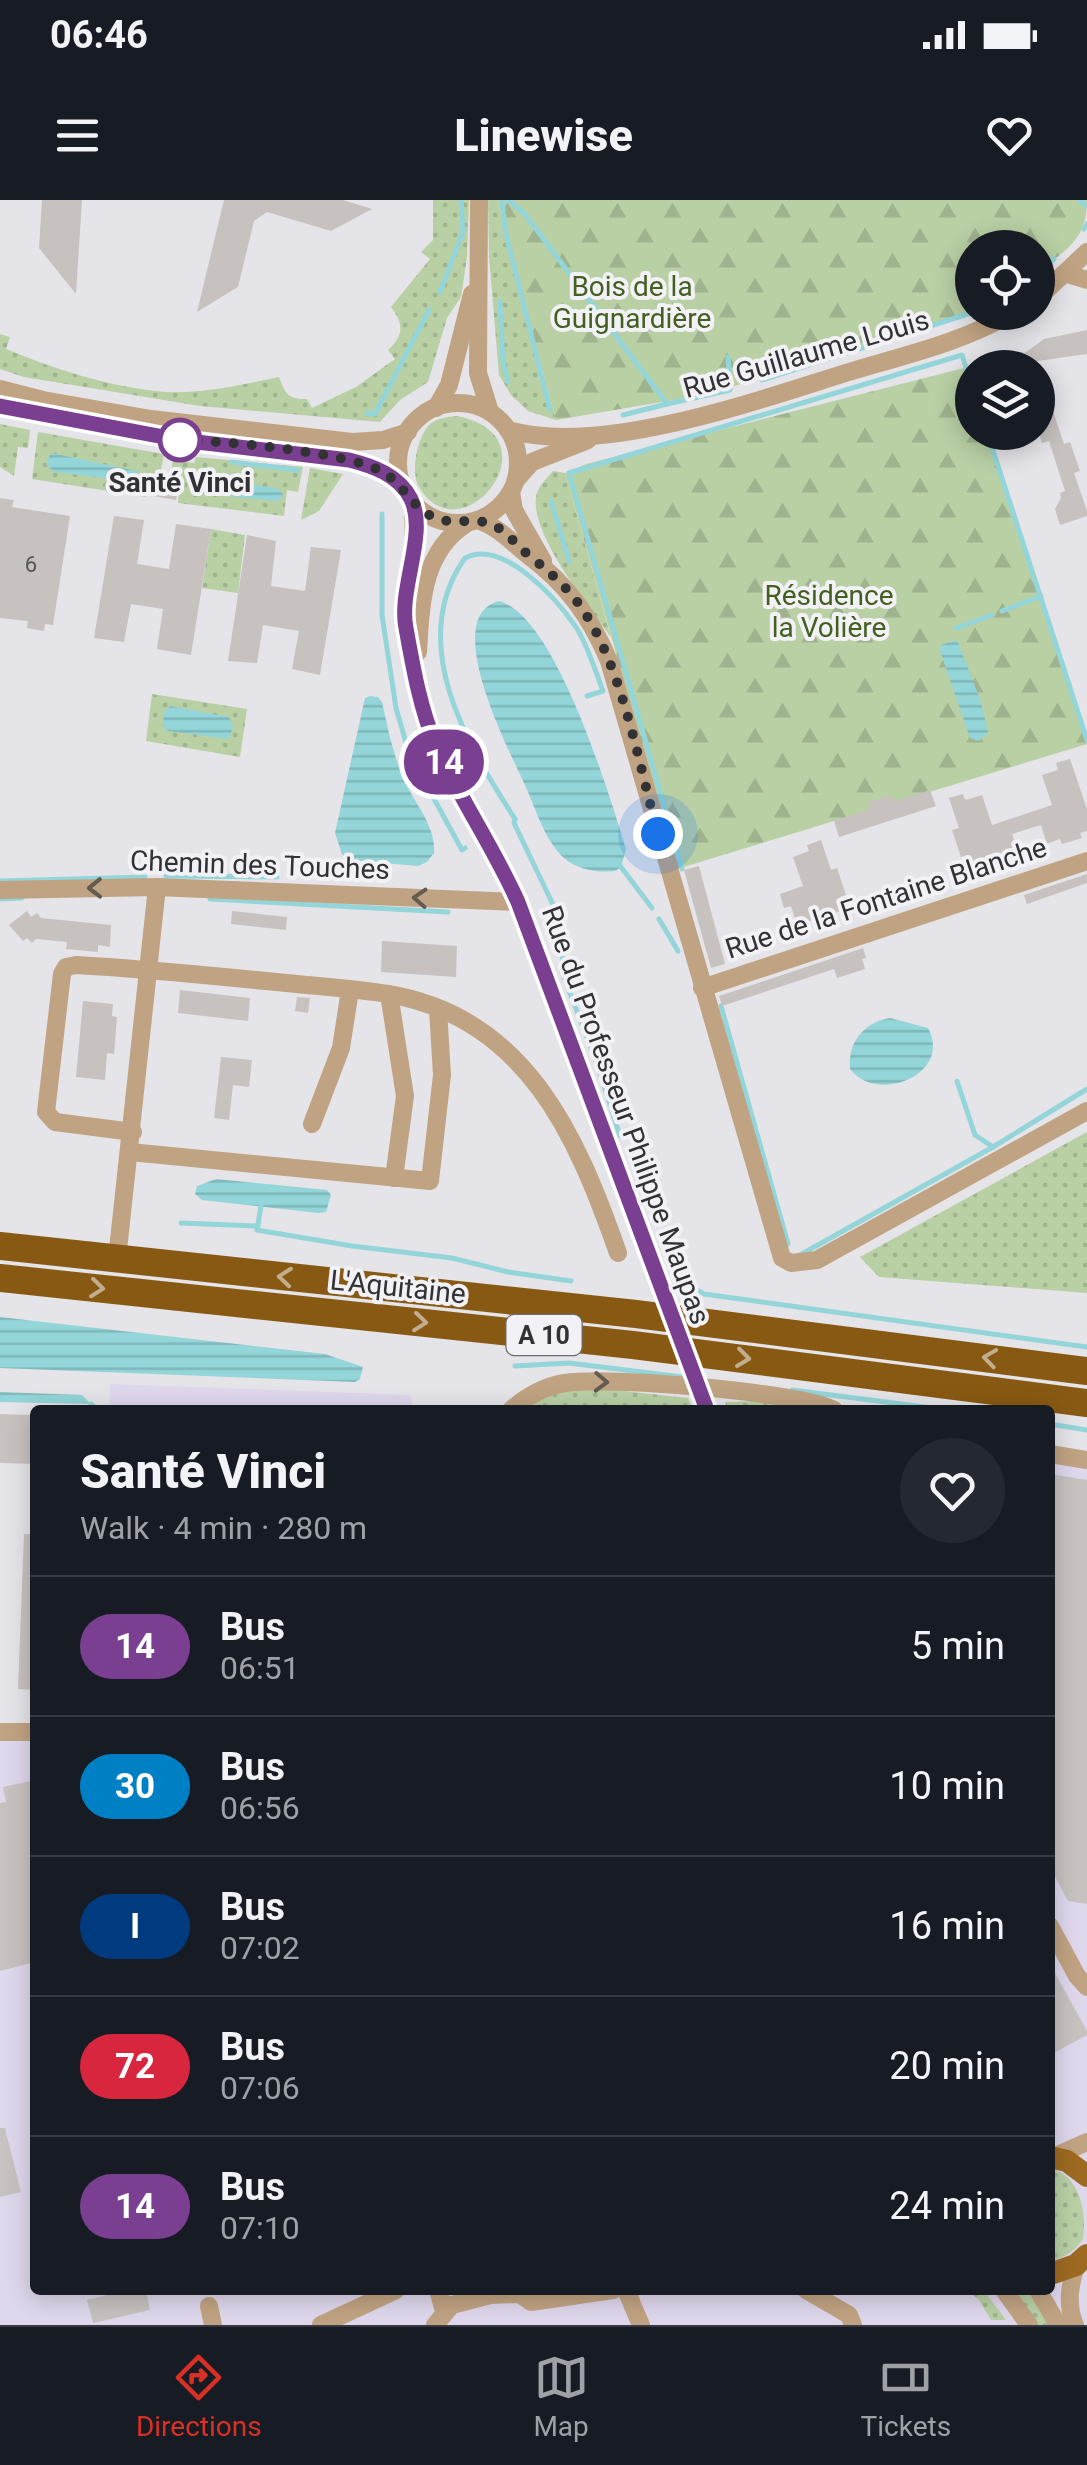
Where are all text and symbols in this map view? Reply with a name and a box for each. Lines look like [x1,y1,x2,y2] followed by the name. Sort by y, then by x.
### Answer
[50,13,148,57] text: 06:46
[50,108,105,163] icon: menu
[982,108,1037,163] icon: heart
[454,109,633,162] text: Linewise
[955,230,1055,450] map controls
[955,230,1055,330] button: locate
[553,270,711,335] park label: Bois de la Guignardière
[679,303,933,405] street label: Rue Guillaume Louis
[955,350,1055,450] button: layers
[159,419,201,461] marker: Santé Vinci
[109,466,251,499] place label: Santé Vinci
[25,552,37,577] house number: 6
[765,579,893,644] park label: Résidence la Volière
[399,730,489,794] line badge: 14
[424,742,464,783] text: 14
[633,809,683,859] your location
[721,830,1051,966] street label: Rue de la Fontaine Blanche
[130,844,390,886] street label: Chemin des Touches
[87,877,102,899] one-way arrow
[412,888,428,909] one-way arrow
[535,901,717,1329] street label: Rue du Professeur Philippe Maupas
[329,1263,467,1311] street label: L'Aquitaine
[277,1267,293,1288] one-way arrow
[89,1277,105,1298] one-way arrow
[413,1311,429,1332] one-way arrow
[506,1315,582,1355] road number: A 10
[735,1346,752,1367] one-way arrow
[982,1348,998,1369] one-way arrow
[593,1371,609,1392] one-way arrow
[900,1438,1005,1543] button: heart
[80,1443,326,1500] text: Santé Vinci
[80,1509,367,1547] text: Walk · 4 min · 280 m
[220,1605,285,1649] text: Bus
[911,1624,1005,1668] text: 5 min
[115,1626,155,1667] text: 14
[220,1649,300,1687] text: 06:51
[220,1745,285,1789] text: Bus
[889,1764,1005,1808] text: 10 min
[115,1766,155,1807] text: 30
[220,1789,300,1827] text: 06:56
[220,1885,285,1929] text: Bus
[889,1904,1005,1948] text: 16 min
[130,1906,140,1947] text: I
[220,1929,300,1967] text: 07:02
[220,2025,285,2069] text: Bus
[889,2044,1005,2088] text: 20 min
[115,2046,155,2087] text: 72
[220,2069,300,2107] text: 07:06
[220,2165,285,2209] text: Bus
[889,2184,1005,2228] text: 24 min
[115,2186,155,2227] text: 14
[220,2209,300,2247] text: 07:10
[136,2350,262,2443] tab: Directions
[533,2350,589,2443] tab: Map
[861,2350,951,2443] tab: Tickets

